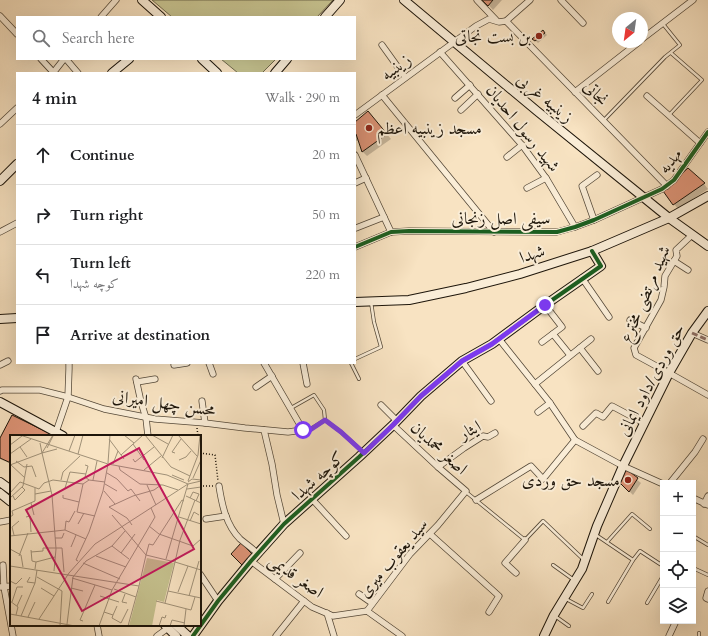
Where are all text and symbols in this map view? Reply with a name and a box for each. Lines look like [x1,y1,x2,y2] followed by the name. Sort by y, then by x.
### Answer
[612,12,648,48] north arrow
[16,16,356,60] search box
[455,25,531,48] place label: بن بست نجاتی
[30,27,52,49] icon: search
[62,28,135,48] text: Search here
[534,31,544,41] marker: بن بست نجاتی
[376,48,416,86] street label: زینبیه
[511,68,578,129] street label: زینبیه غربی
[578,75,614,111] street label: نجاتی
[481,79,565,177] street label: شهید رسول احدیان
[32,87,77,110] text: 4 min
[265,89,340,107] text: Walk · 290 m
[377,117,482,144] place label: مسجد زینبیه اعظم
[364,123,374,133] marker: مسجد زینبیه اعظم
[653,143,688,179] street label: مهدیه
[32,144,54,166] icon: ahead
[70,145,135,165] text: Continue
[312,146,340,164] text: 20 m
[32,204,54,226] icon: right
[70,205,143,225] text: Turn right
[312,206,340,224] text: 50 m
[452,207,550,231] street label: سیفی اصل زنجانی
[516,239,548,269] street label: شهدا
[614,242,678,347] street label: شهید مرتضی مخترع
[70,253,131,273] text: Turn left
[32,264,54,286] icon: left
[306,266,340,284] text: 220 m
[70,275,119,293] text: کوچه شهدا
[536,296,554,314] route end
[612,320,690,440] street label: حق وردی/داود ایمانی
[32,324,54,346] icon: arrive
[70,325,210,345] text: Arrive at destination
[111,384,218,422] street label: محسن چهل امیرانی
[453,415,485,446] street label: ایثار
[406,416,473,480] street label: اصغر محمدیان
[294,421,312,439] route start
[10,435,201,626] inset map
[287,446,349,506] street label: کوچه شهدا
[522,469,620,492] place label: مسجد حق وردی
[623,475,633,485] marker: مسجد حق وردی
[660,480,696,624] map controls
[660,480,696,516] button: +
[353,513,433,603] street label: سید یعقوب میری
[660,516,696,552] button: −
[264,549,328,604] street label: اصغر قدیمی
[660,552,696,588] button: locate
[660,588,696,624] button: layers

